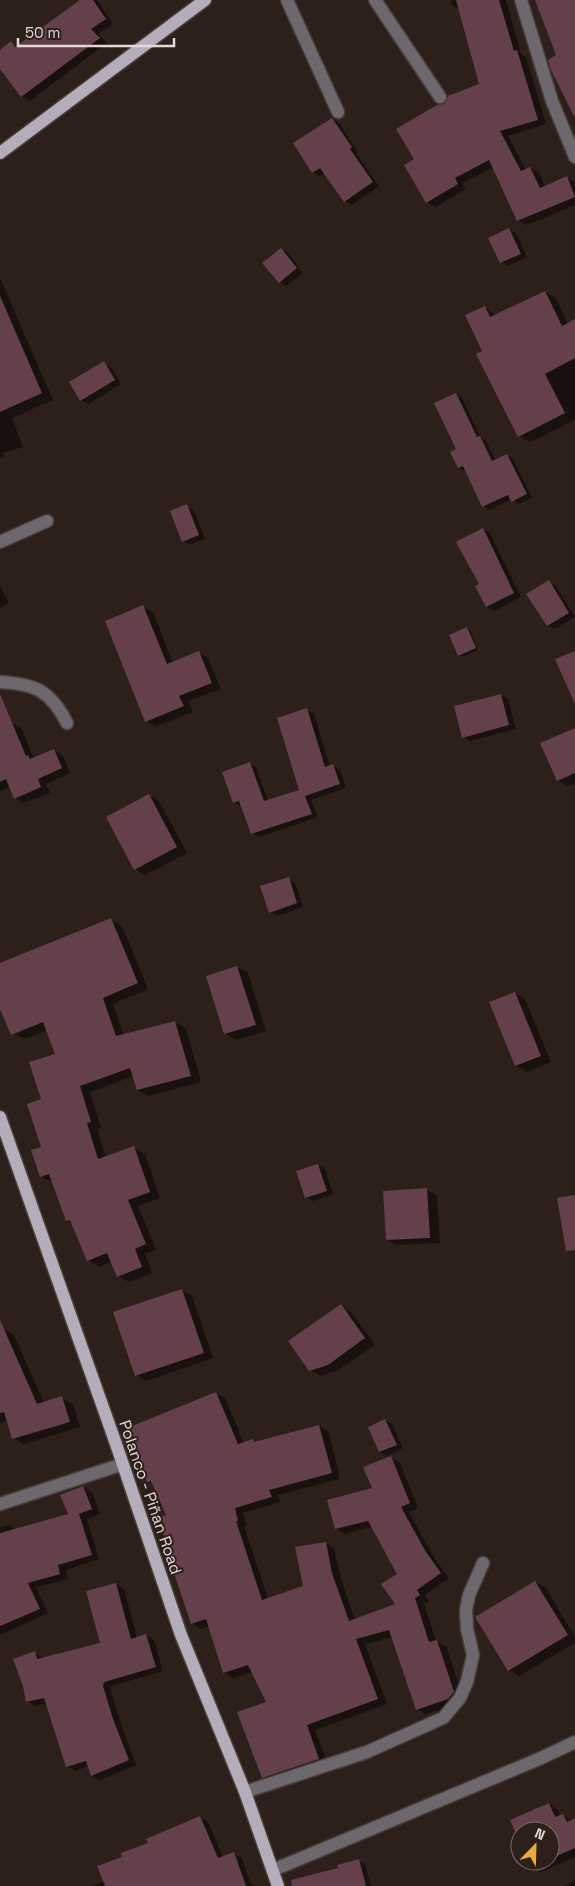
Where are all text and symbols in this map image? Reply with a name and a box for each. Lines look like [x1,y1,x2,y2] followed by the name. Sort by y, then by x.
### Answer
[18,15,174,47] scale bar
[25,23,60,42] text: 50 m
[114,1417,187,1577] street label: Polanco - Piñan Road
[510,1821,560,1871] north arrow
[532,1824,548,1844] text: N

